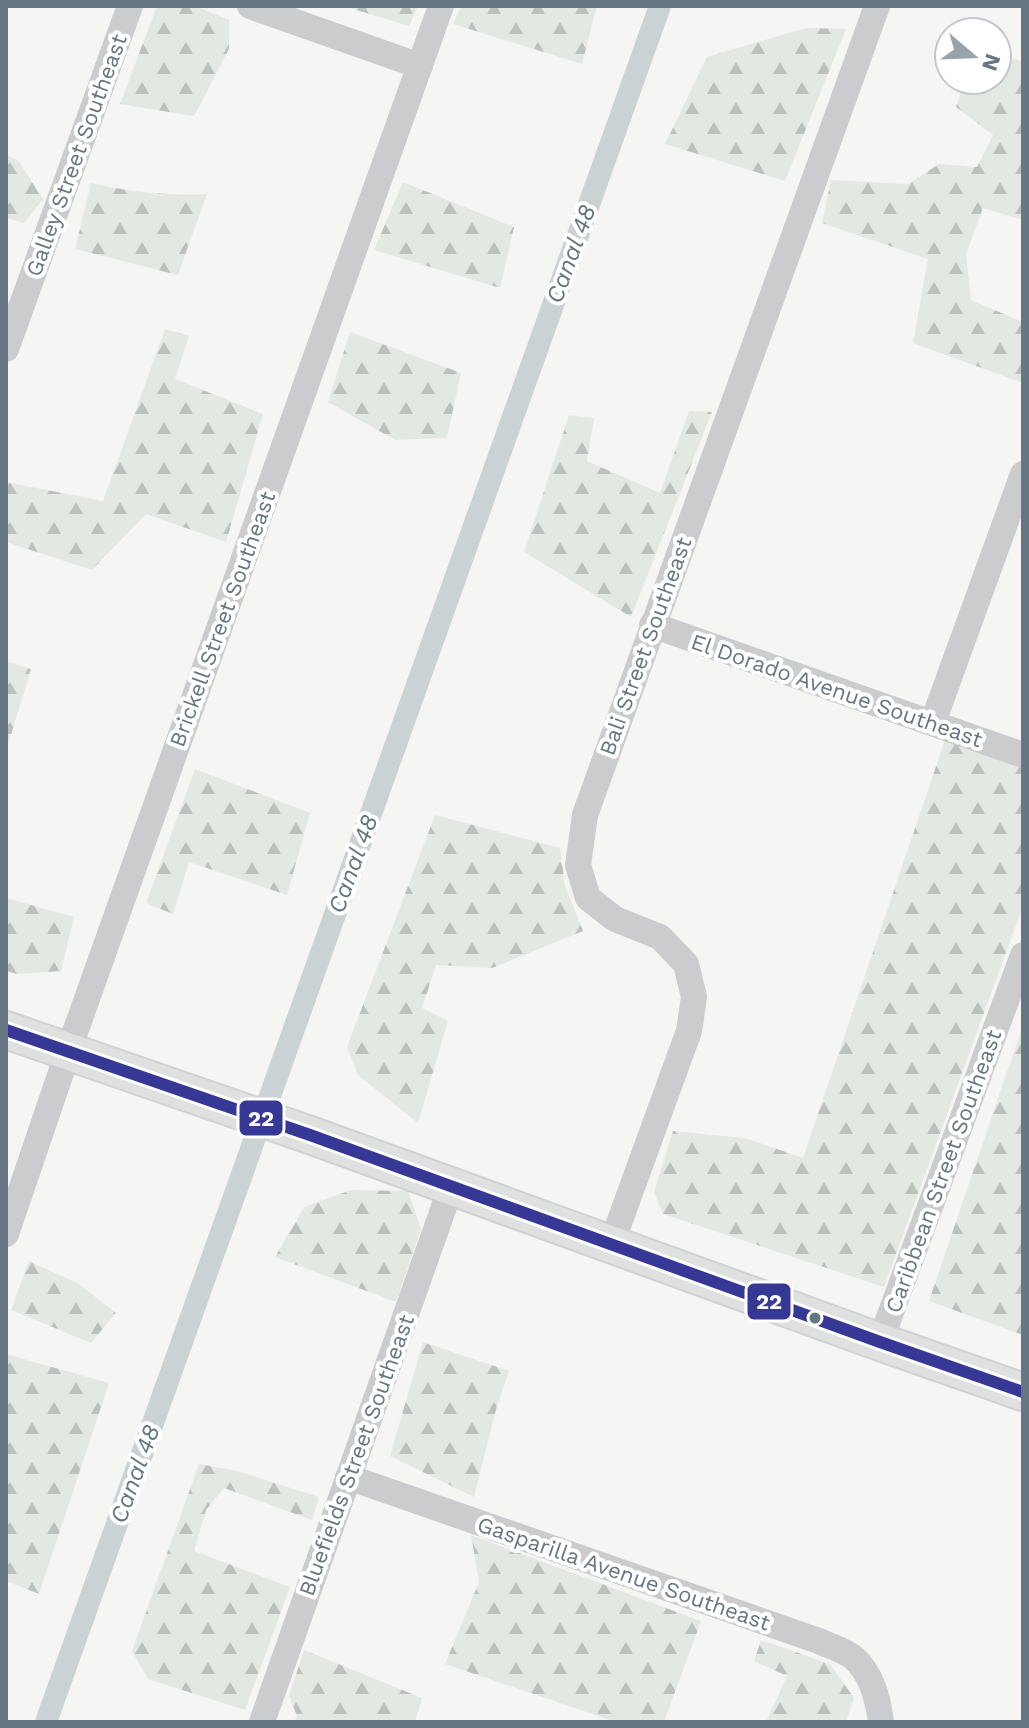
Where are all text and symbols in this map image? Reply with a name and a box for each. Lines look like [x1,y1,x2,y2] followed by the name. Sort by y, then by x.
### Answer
[933,16,1013,96] north arrow
[21,31,132,280] street label: Galley Street Southeast
[977,51,1006,74] text: N
[540,201,602,307] water label: Canal 48
[165,488,280,750] street label: Brickell Street Southeast
[594,534,697,759] street label: Bali Street Southeast
[688,629,986,752] street label: El Dorado Avenue Southeast
[322,811,384,917] water label: Canal 48
[880,1026,1006,1316] street label: Caribbean Street Southeast
[238,1099,284,1137] line badge: 22
[248,1106,274,1131] text: 22
[746,1282,792,1321] line badge: 22
[756,1289,782,1314] text: 22
[807,1310,823,1326] unlabelled marker
[294,1311,419,1599] street label: Bluefields Street Southeast
[104,1421,166,1527] water label: Canal 48
[474,1512,774,1635] street label: Gasparilla Avenue Southeast

